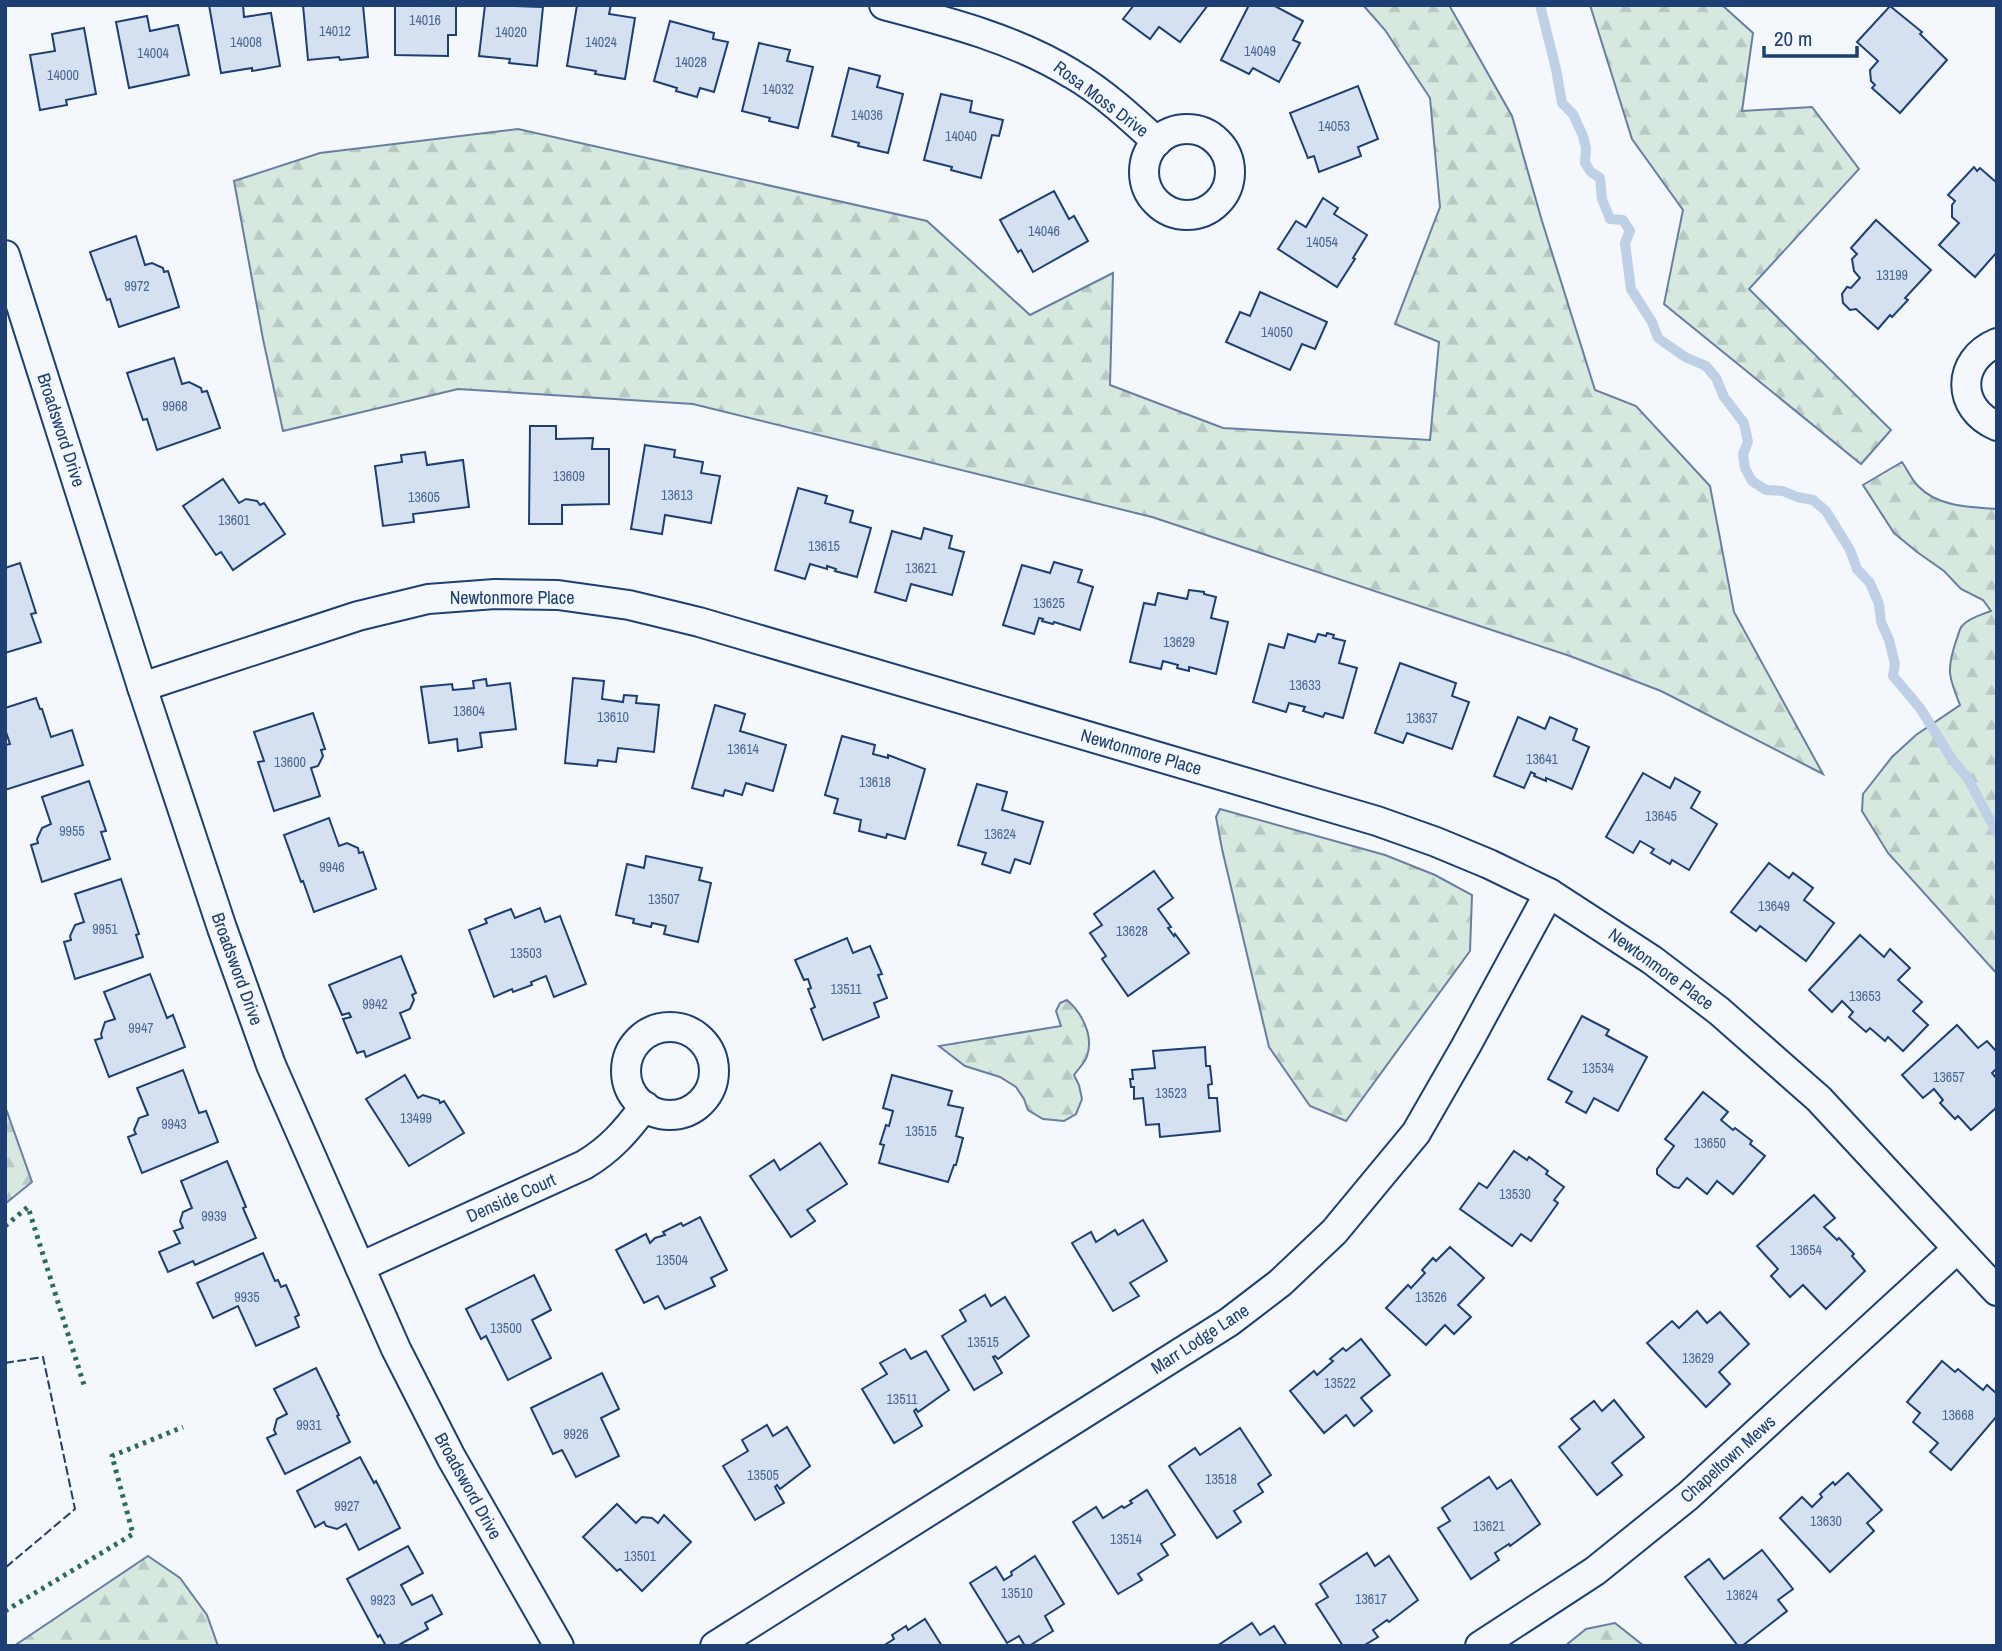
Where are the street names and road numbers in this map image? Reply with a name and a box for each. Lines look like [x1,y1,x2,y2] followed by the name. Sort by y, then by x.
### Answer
[1049,55,1154,143] street label: Rosa Moss Drive
[31,370,92,490] street label: Broadsword Drive
[450,585,574,610] street label: Newtonmore Place
[1078,722,1205,781] street label: Newtonmore Place
[206,909,269,1029] street label: Broadsword Drive
[1604,922,1719,1015] street label: Newtonmore Place
[462,1167,559,1228] street label: Denside Court
[1146,1297,1254,1380] street label: Marr Lodge Lane
[1674,1409,1781,1508] street label: Chapeltown Mews
[429,1428,508,1543] street label: Broadsword Drive

